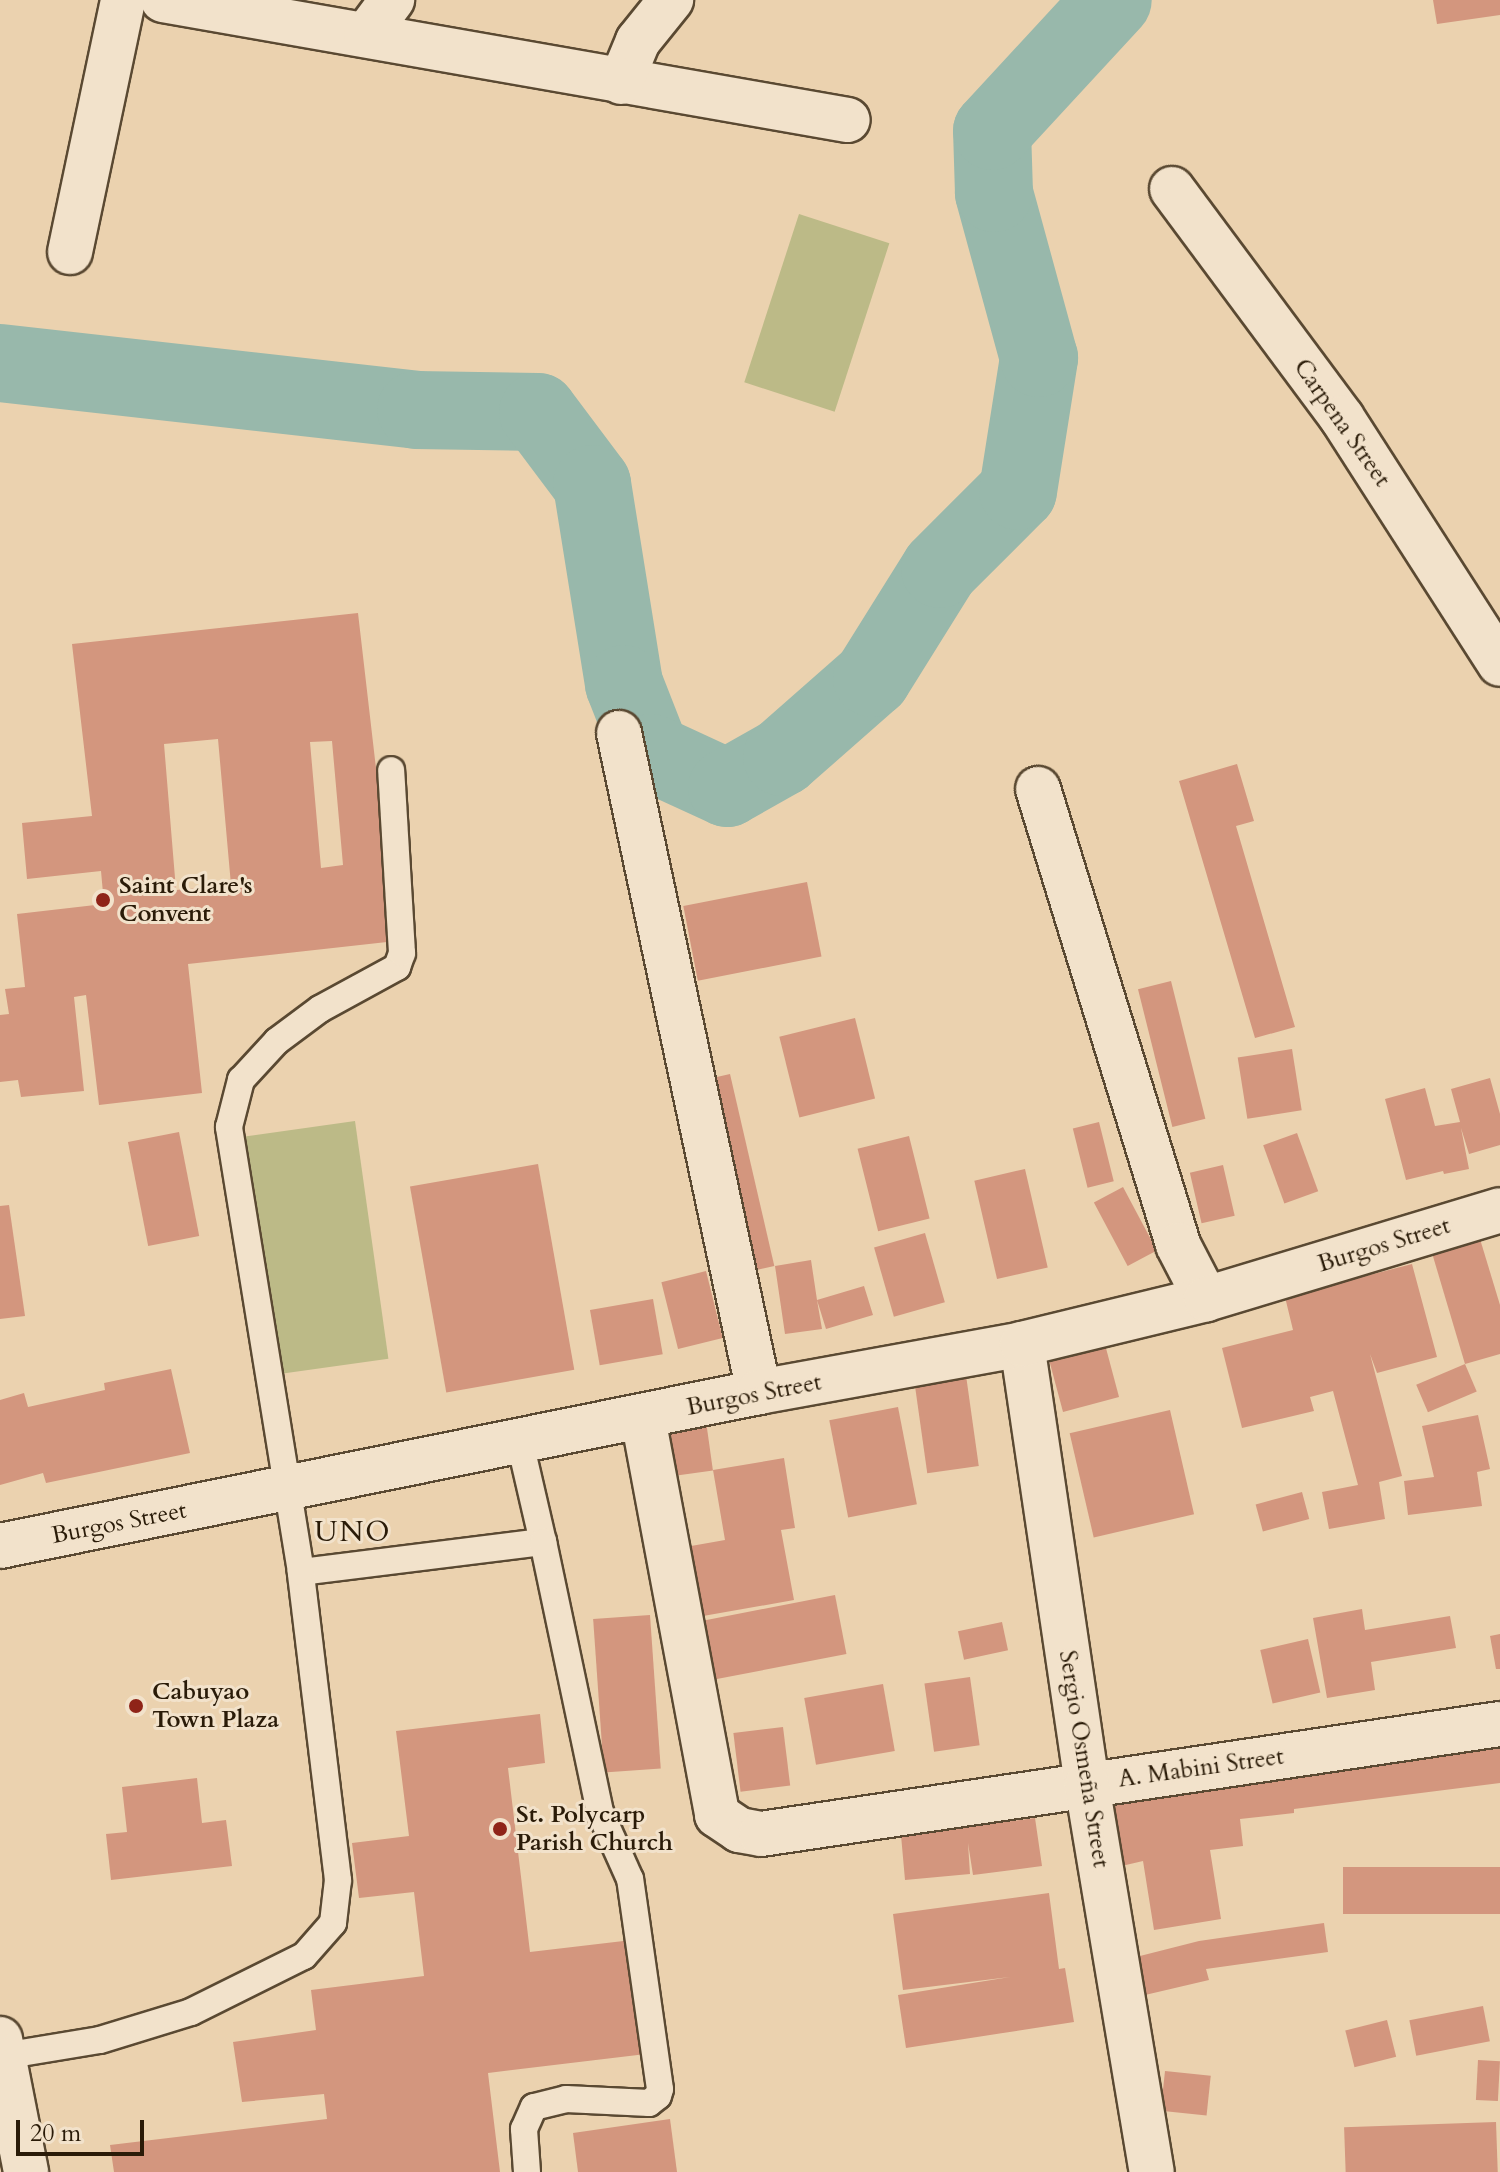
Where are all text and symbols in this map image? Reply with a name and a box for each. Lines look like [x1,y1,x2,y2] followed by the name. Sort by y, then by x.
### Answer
[1287,354,1397,492] street label: Carpena Street
[119,872,253,928] place label: Saint Clare's Convent
[94,891,112,909] marker: Saint Clare's Convent
[1314,1211,1454,1279] street label: Burgos Street
[684,1368,824,1422] street label: Burgos Street
[49,1496,189,1550] street label: Burgos Street
[315,1515,391,1549] district label: UNO
[1053,1648,1115,1870] street label: Sergio Osmeña Street
[152,1678,279,1734] place label: Cabuyao Town Plaza
[127,1697,145,1715] marker: Cabuyao Town Plaza
[1116,1742,1286,1794] street label: A. Mabini Street
[516,1801,673,1857] place label: St. Polycarp Parish Church
[491,1820,509,1838] marker: St. Polycarp Parish Church
[20,2104,148,2154] scale bar
[30,2117,81,2150] text: 20 m

